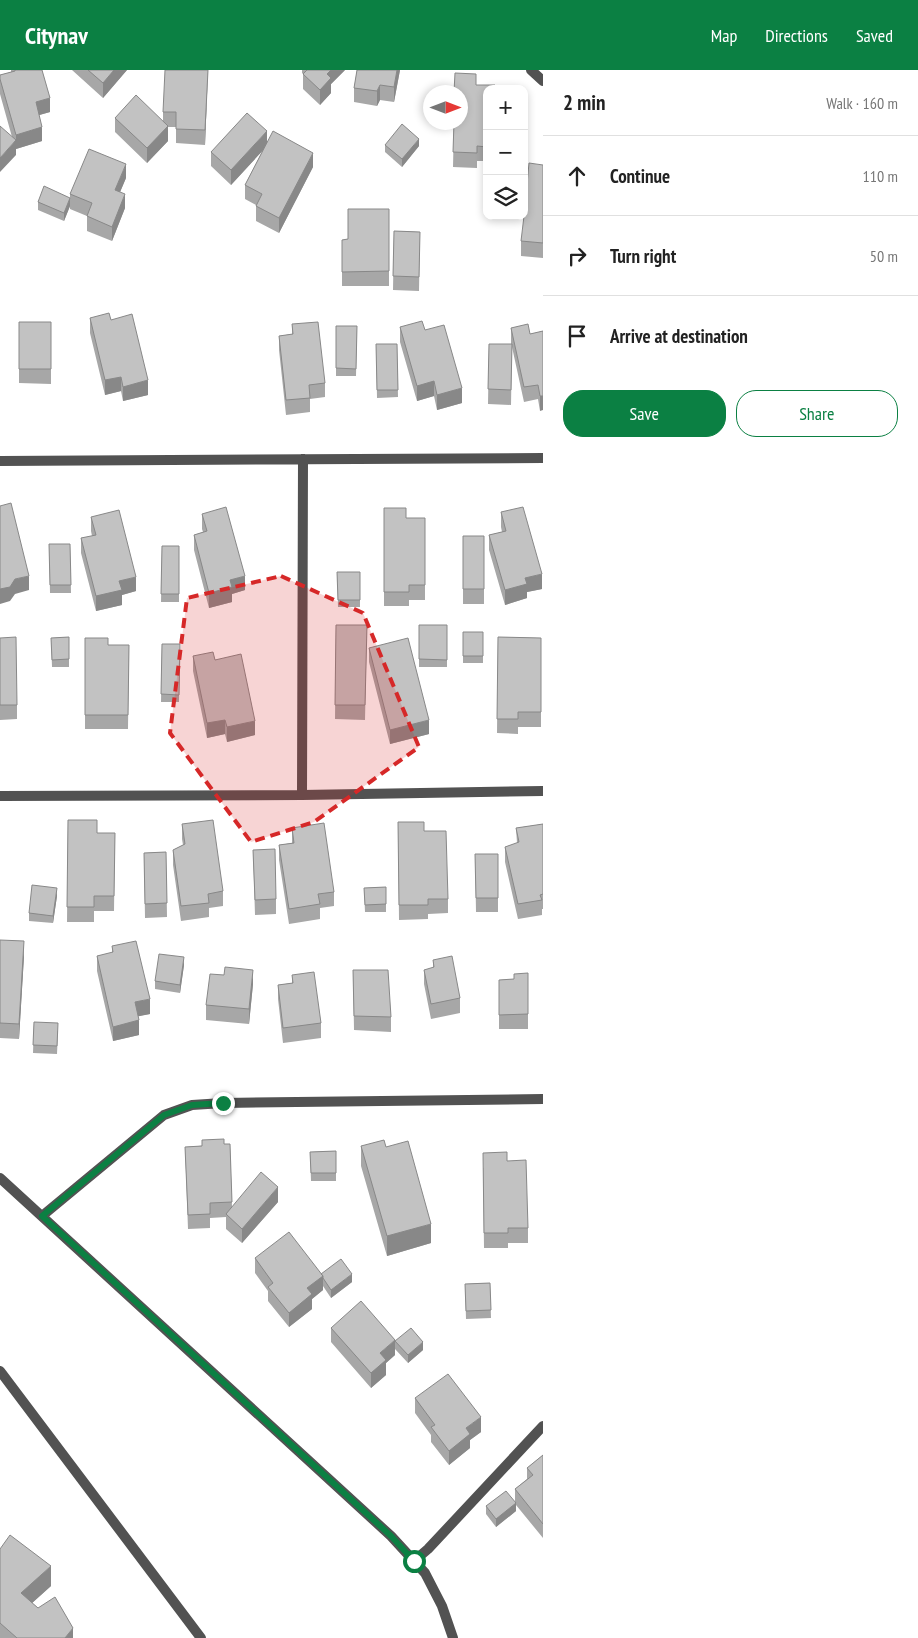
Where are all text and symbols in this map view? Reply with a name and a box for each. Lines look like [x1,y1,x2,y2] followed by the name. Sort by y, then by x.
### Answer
[25,20,88,51] text: Citynav
[711,24,737,47] text: Map
[765,24,828,47] text: Directions
[856,24,893,47] text: Saved
[423,85,468,130] north arrow
[483,85,528,220] map controls
[483,85,528,130] button: +
[563,89,605,116] text: 2 min
[826,93,898,113] text: Walk · 160 m
[483,130,528,175] button: −
[563,162,591,190] icon: ahead
[610,164,670,188] text: Continue
[863,166,898,186] text: 110 m
[483,175,528,220] button: layers
[563,242,591,270] icon: right
[610,244,676,268] text: Turn right
[870,246,898,266] text: 50 m
[563,322,591,350] icon: arrive
[610,324,748,348] text: Arrive at destination
[563,390,726,437] button: Save
[736,390,898,437] button: Share
[212,1092,235,1115] route end
[403,1550,426,1573] route start

